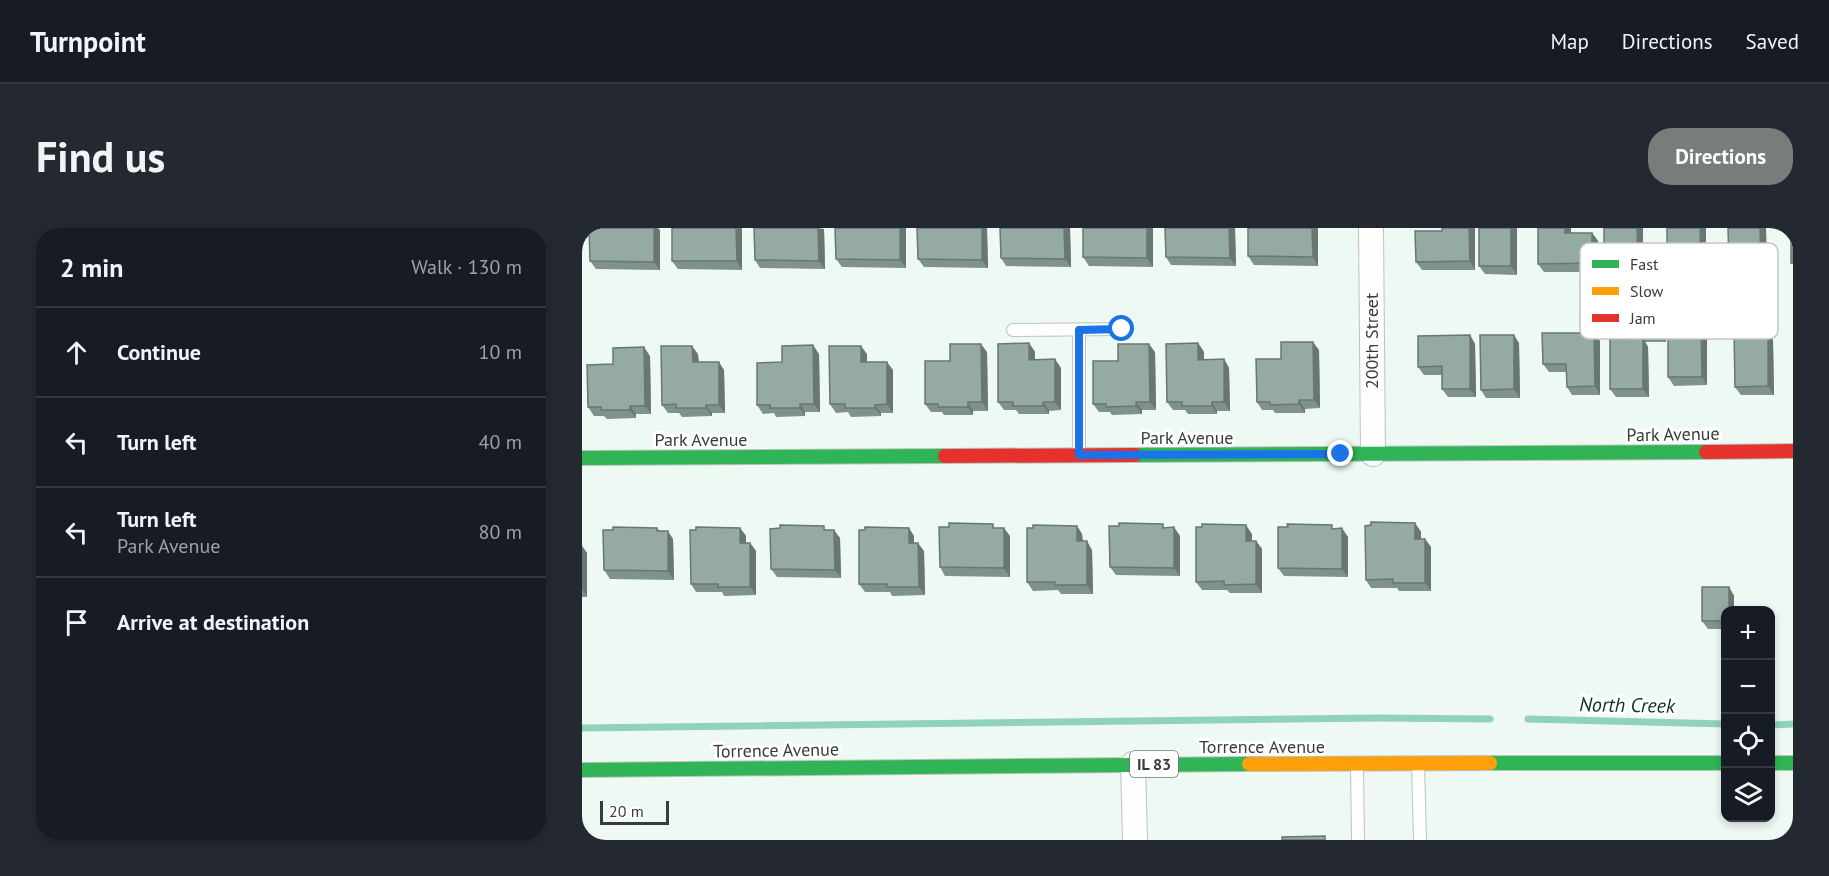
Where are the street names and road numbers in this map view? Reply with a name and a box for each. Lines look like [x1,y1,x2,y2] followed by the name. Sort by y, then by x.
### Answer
[1360,293,1383,389] street label: 200th Street
[1626,422,1720,446] street label: Park Avenue
[1140,426,1234,449] street label: Park Avenue
[654,428,748,451] street label: Park Avenue
[1199,735,1325,758] street label: Torrence Avenue
[713,737,839,763] street label: Torrence Avenue
[1130,751,1178,777] road number: IL 83

